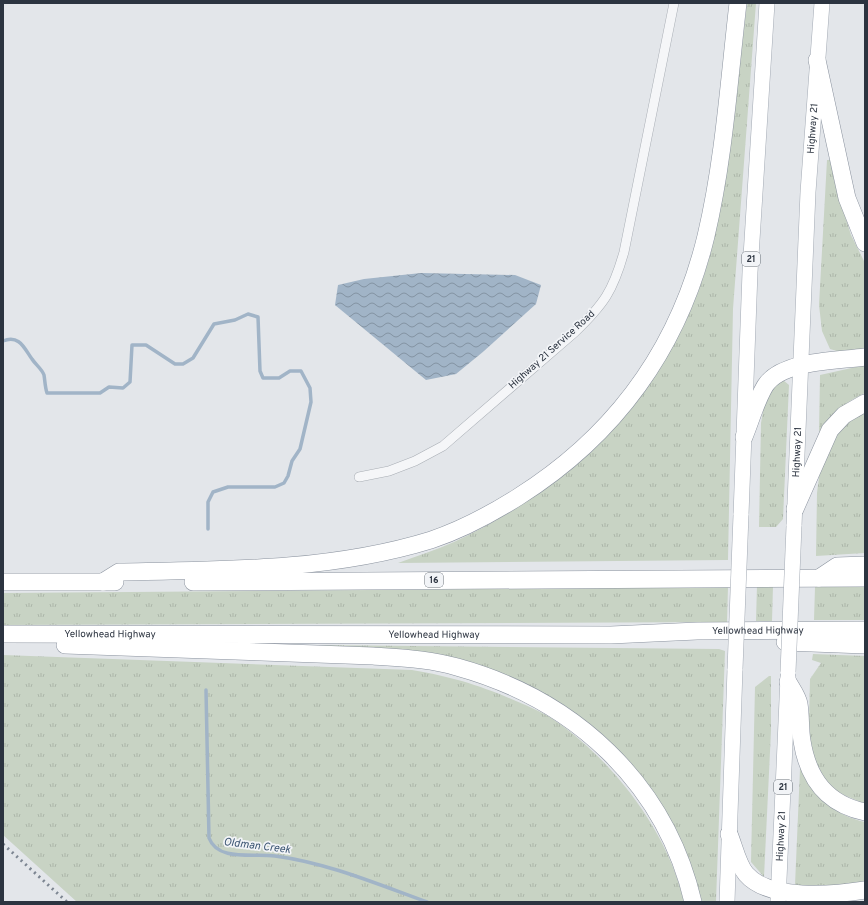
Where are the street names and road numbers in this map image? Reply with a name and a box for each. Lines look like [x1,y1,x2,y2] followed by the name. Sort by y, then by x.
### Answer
[804,103,821,154] street label: Highway 21
[742,252,760,266] road number: 21
[506,308,598,392] street label: Highway 21 Service Road
[790,427,805,478] street label: Highway 21
[425,573,443,587] road number: 16
[712,624,804,637] street label: Yellowhead Highway
[64,628,156,641] street label: Yellowhead Highway
[388,628,480,641] street label: Yellowhead Highway
[774,780,792,794] road number: 21
[773,811,789,862] street label: Highway 21

